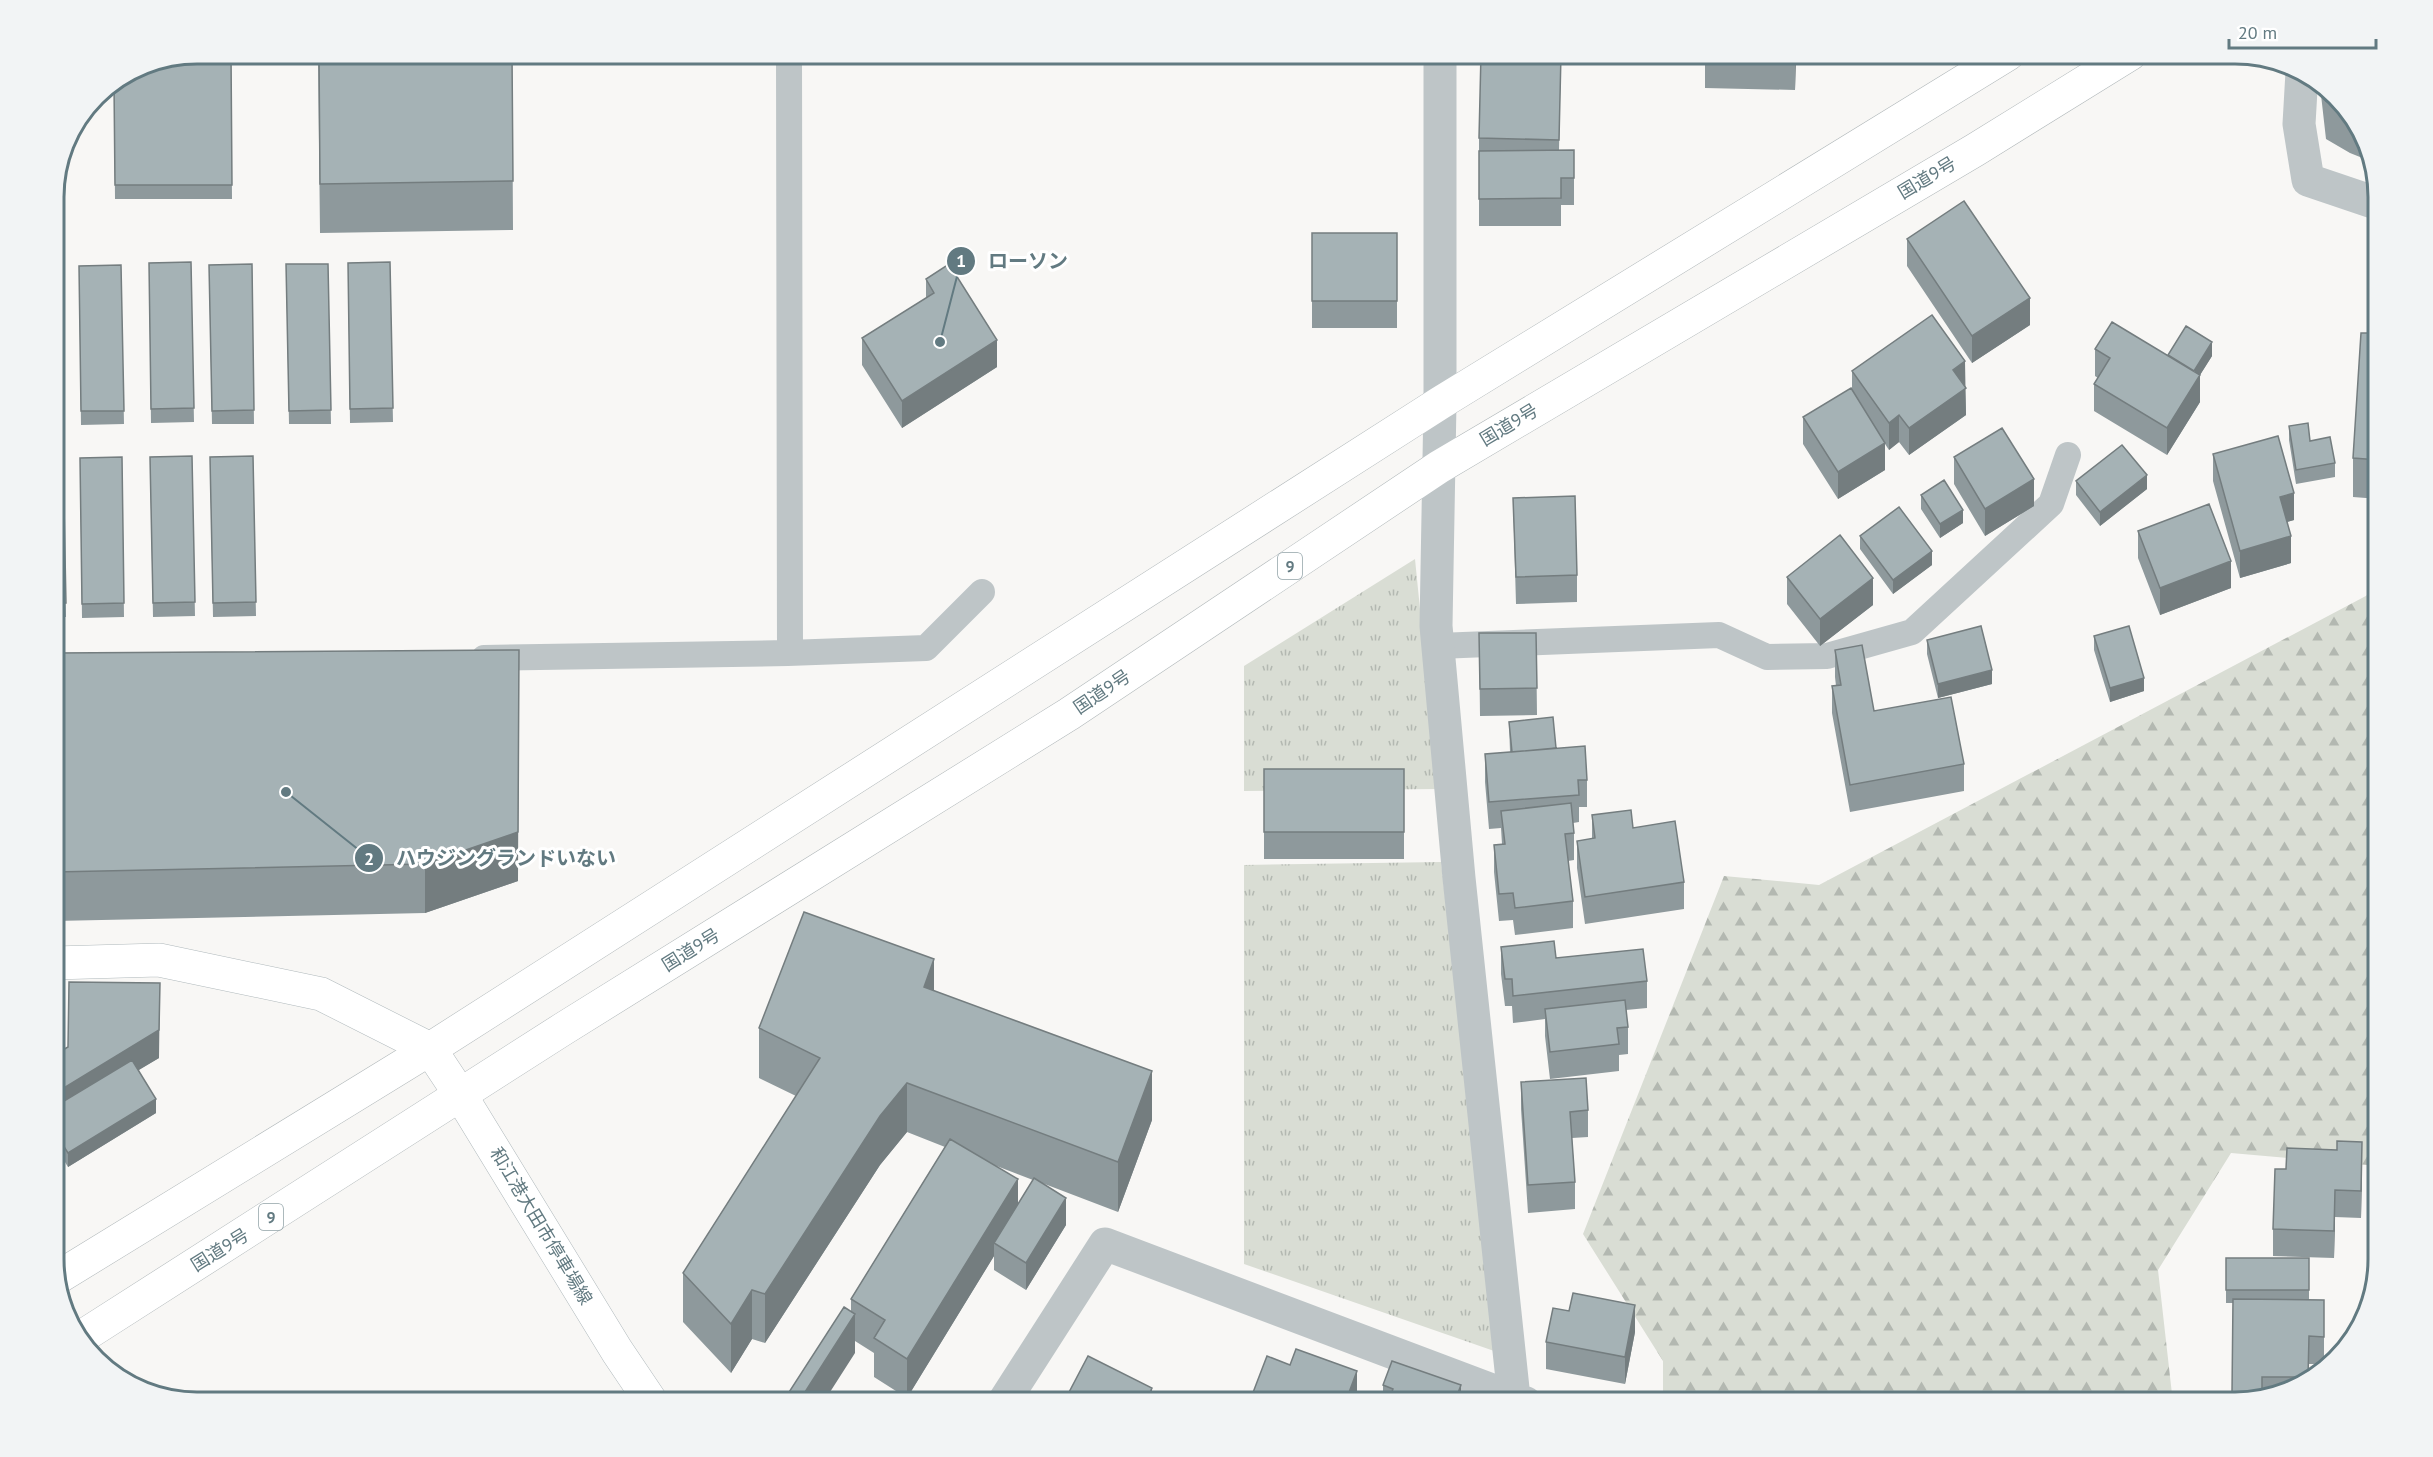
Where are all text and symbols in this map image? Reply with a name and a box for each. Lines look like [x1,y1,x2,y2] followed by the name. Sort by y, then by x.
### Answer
[2229,12,2376,50] scale bar
[2238,21,2277,44] text: 20 m
[1893,151,1960,204] street label: 国道9号
[946,242,1080,280] callout: ローソン
[988,248,1068,274] text: ローソン
[956,249,966,272] text: 1
[1475,398,1542,451] street label: 国道9号
[1278,553,1302,579] road number: 9
[1069,664,1135,719] street label: 国道9号
[354,839,628,877] callout: ハウジングランドいない
[396,845,616,871] text: ハウジングランドいない
[364,847,374,870] text: 2
[658,923,724,976] street label: 国道9号
[485,1143,598,1309] street label: 和江港大田市停車場線
[259,1204,283,1230] road number: 9
[187,1223,253,1276] street label: 国道9号

